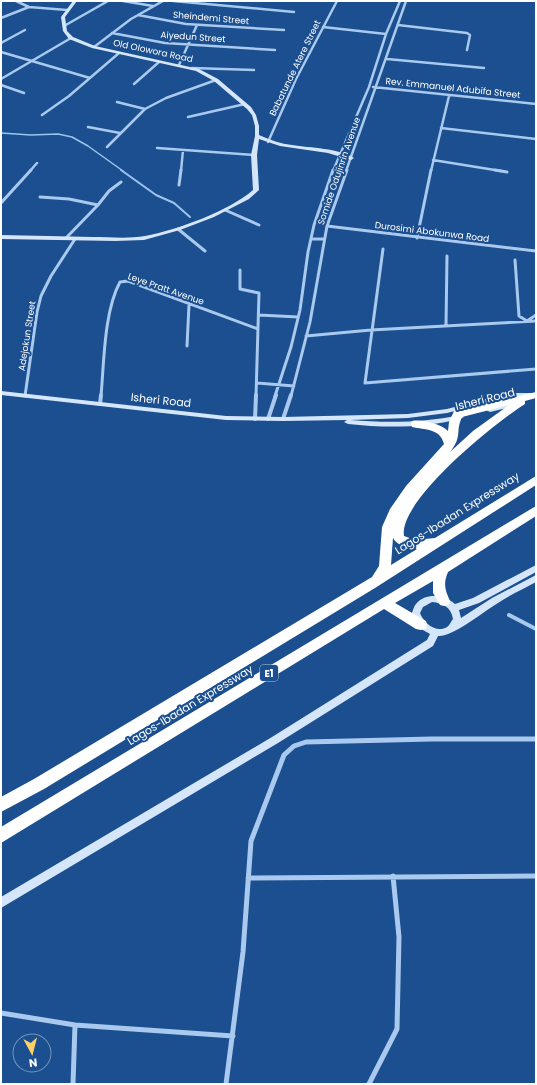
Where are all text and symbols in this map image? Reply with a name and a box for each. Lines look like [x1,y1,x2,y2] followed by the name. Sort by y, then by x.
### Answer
[172,9,250,27] street label: Sheindemi Street
[267,18,323,118] street label: Babatunde Atere Street
[160,29,226,45] street label: Aiyedun Street
[112,37,194,65] street label: Old Olowora Road
[385,75,521,101] street label: Rev. Emmanuel Adubifa Street
[315,115,363,226] street label: Somide Odujinrin Avenue
[374,219,490,245] street label: Durosimi Abokunwa Road
[126,270,206,308] street label: Leye Pratt Avenue
[16,300,38,372] street label: Adejokun Street
[454,384,516,414] street label: Isheri Road
[130,389,192,411] street label: Isheri Road
[392,468,523,558] street label: Lagos-Ibadan Expressway
[124,661,257,749] street label: Lagos-Ibadan Expressway
[260,665,278,681] road number: E1
[12,1033,52,1073] north arrow
[28,1054,38,1071] text: N

